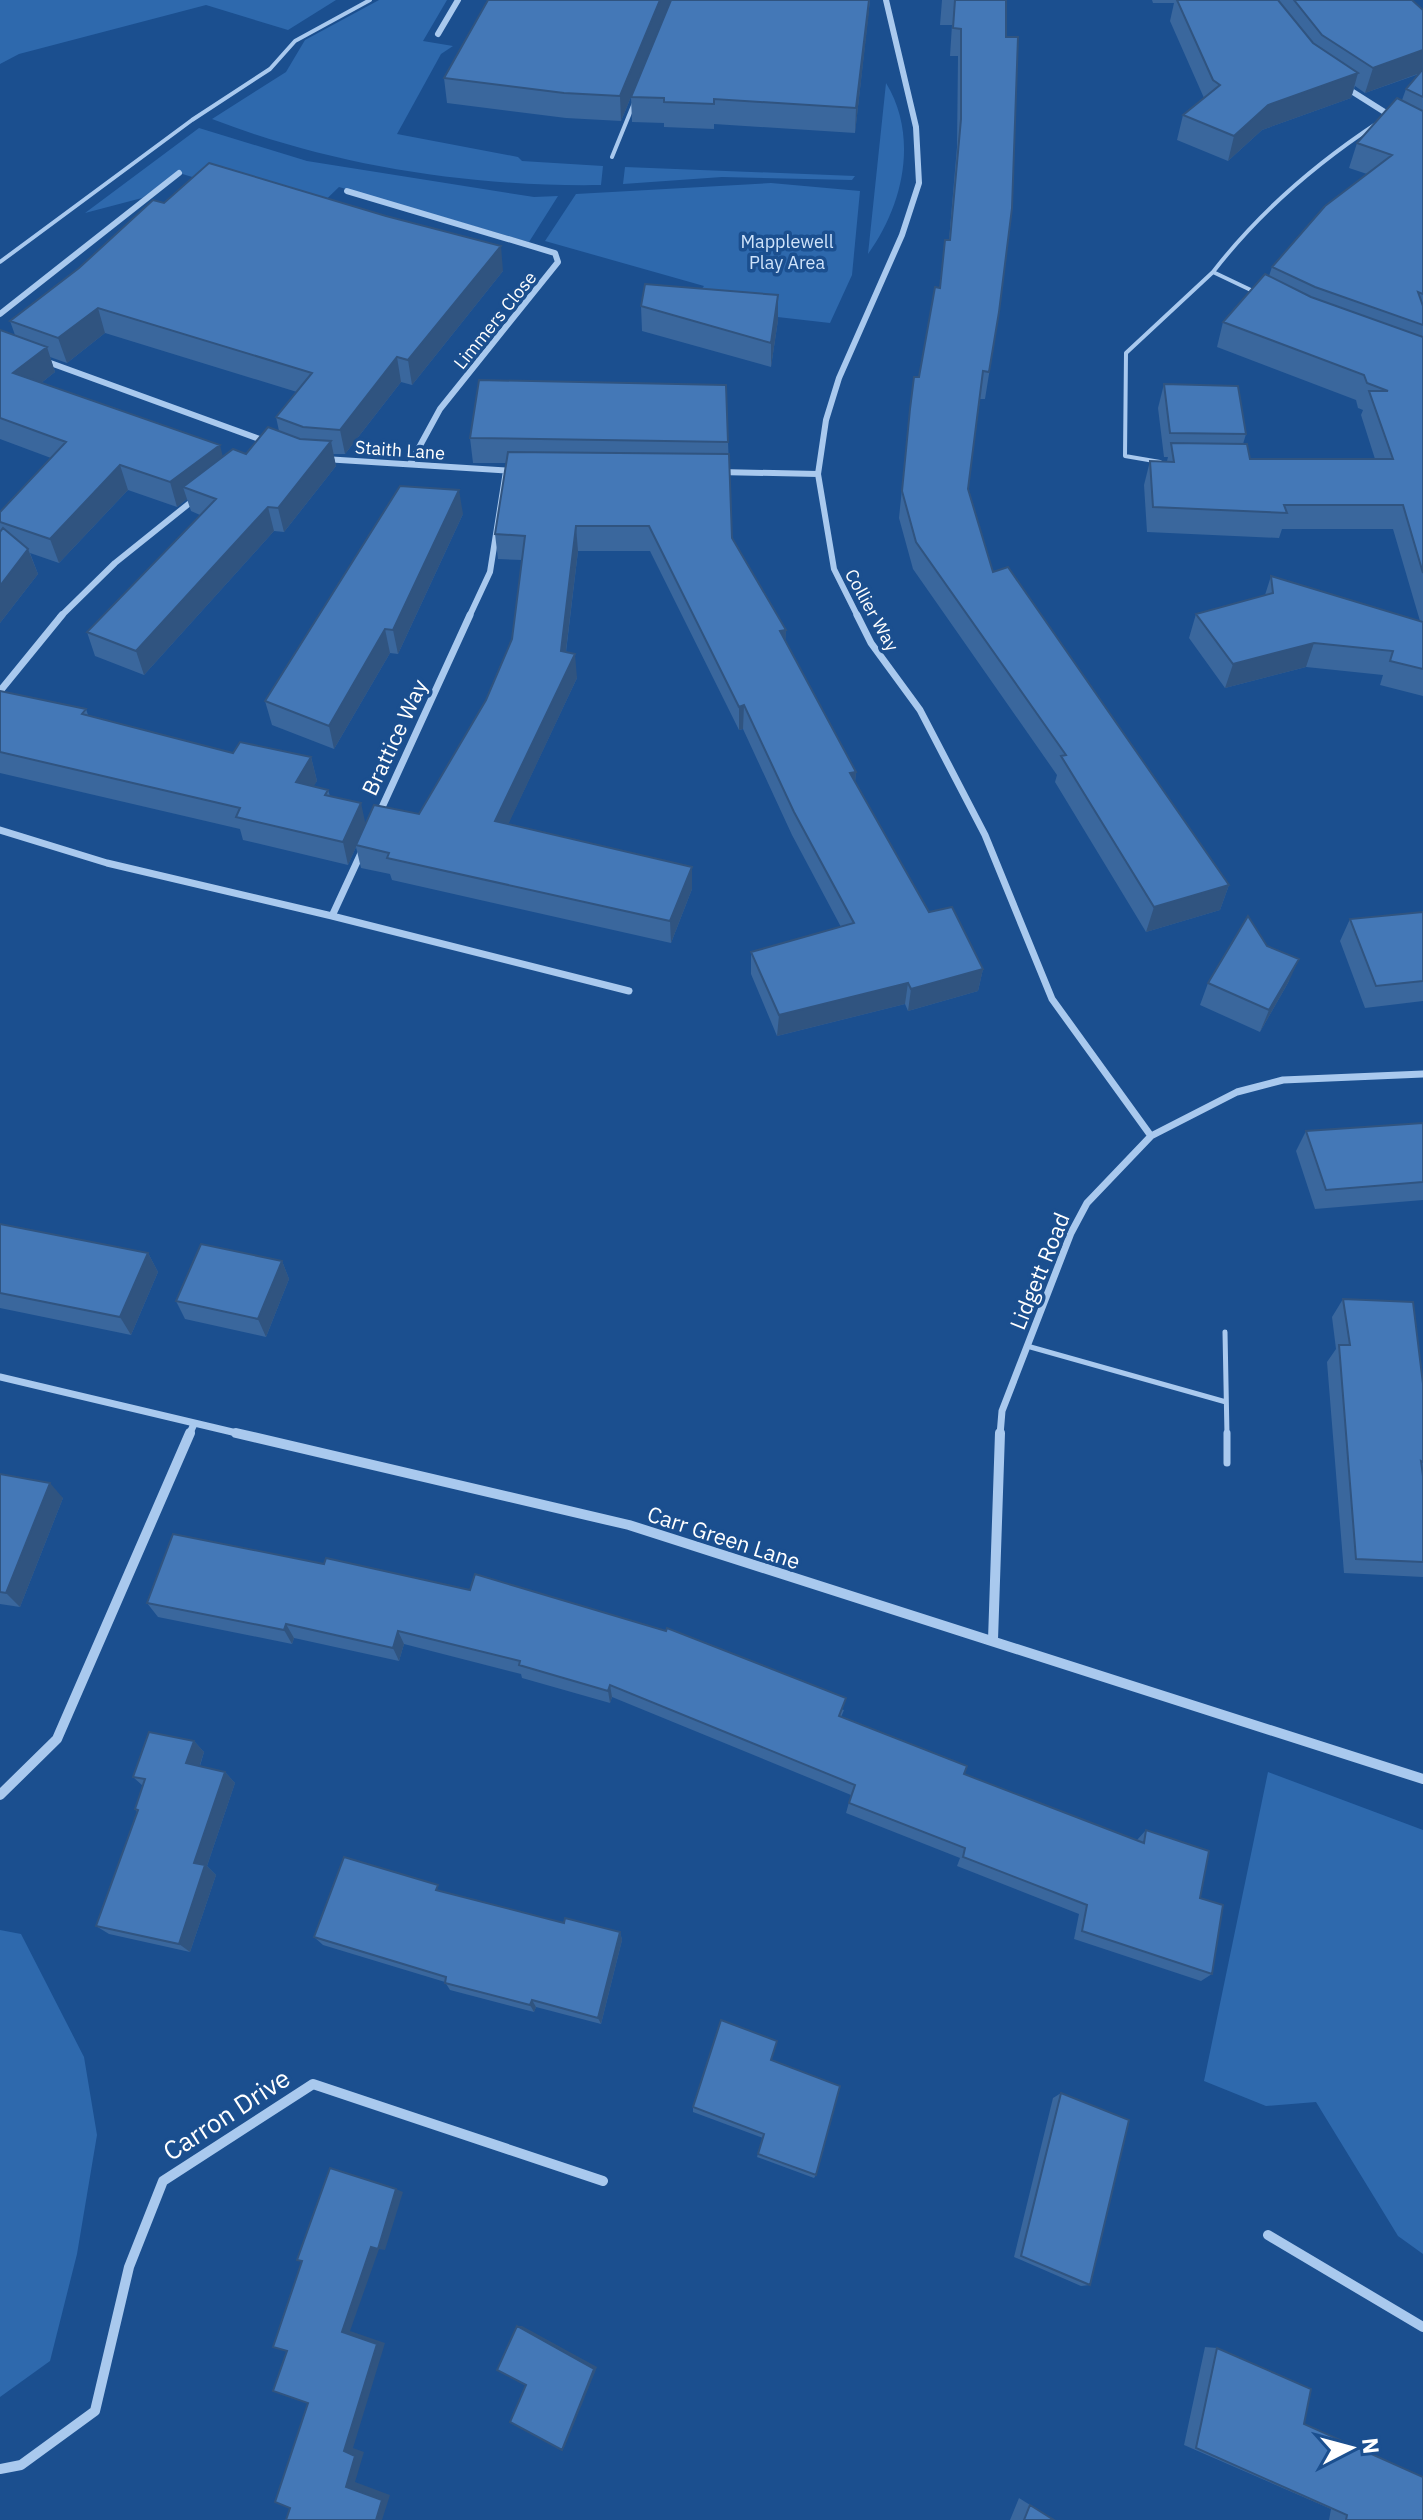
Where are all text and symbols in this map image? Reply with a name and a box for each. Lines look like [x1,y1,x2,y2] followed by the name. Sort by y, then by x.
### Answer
[740,230,834,274] park label: Mapplewell Play Area
[449,266,542,374] street label: Limmers Close
[354,435,446,465] street label: Staith Lane
[840,565,904,655] street label: Collier Way
[354,674,434,800] street label: Brattice Way
[1002,1208,1076,1334] street label: Lidgett Road
[644,1499,804,1575] street label: Carr Green Lane
[156,2060,296,2168] street label: Carron Drive
[1311,2408,1391,2488] north arrow
[1356,2436,1387,2455] text: N

